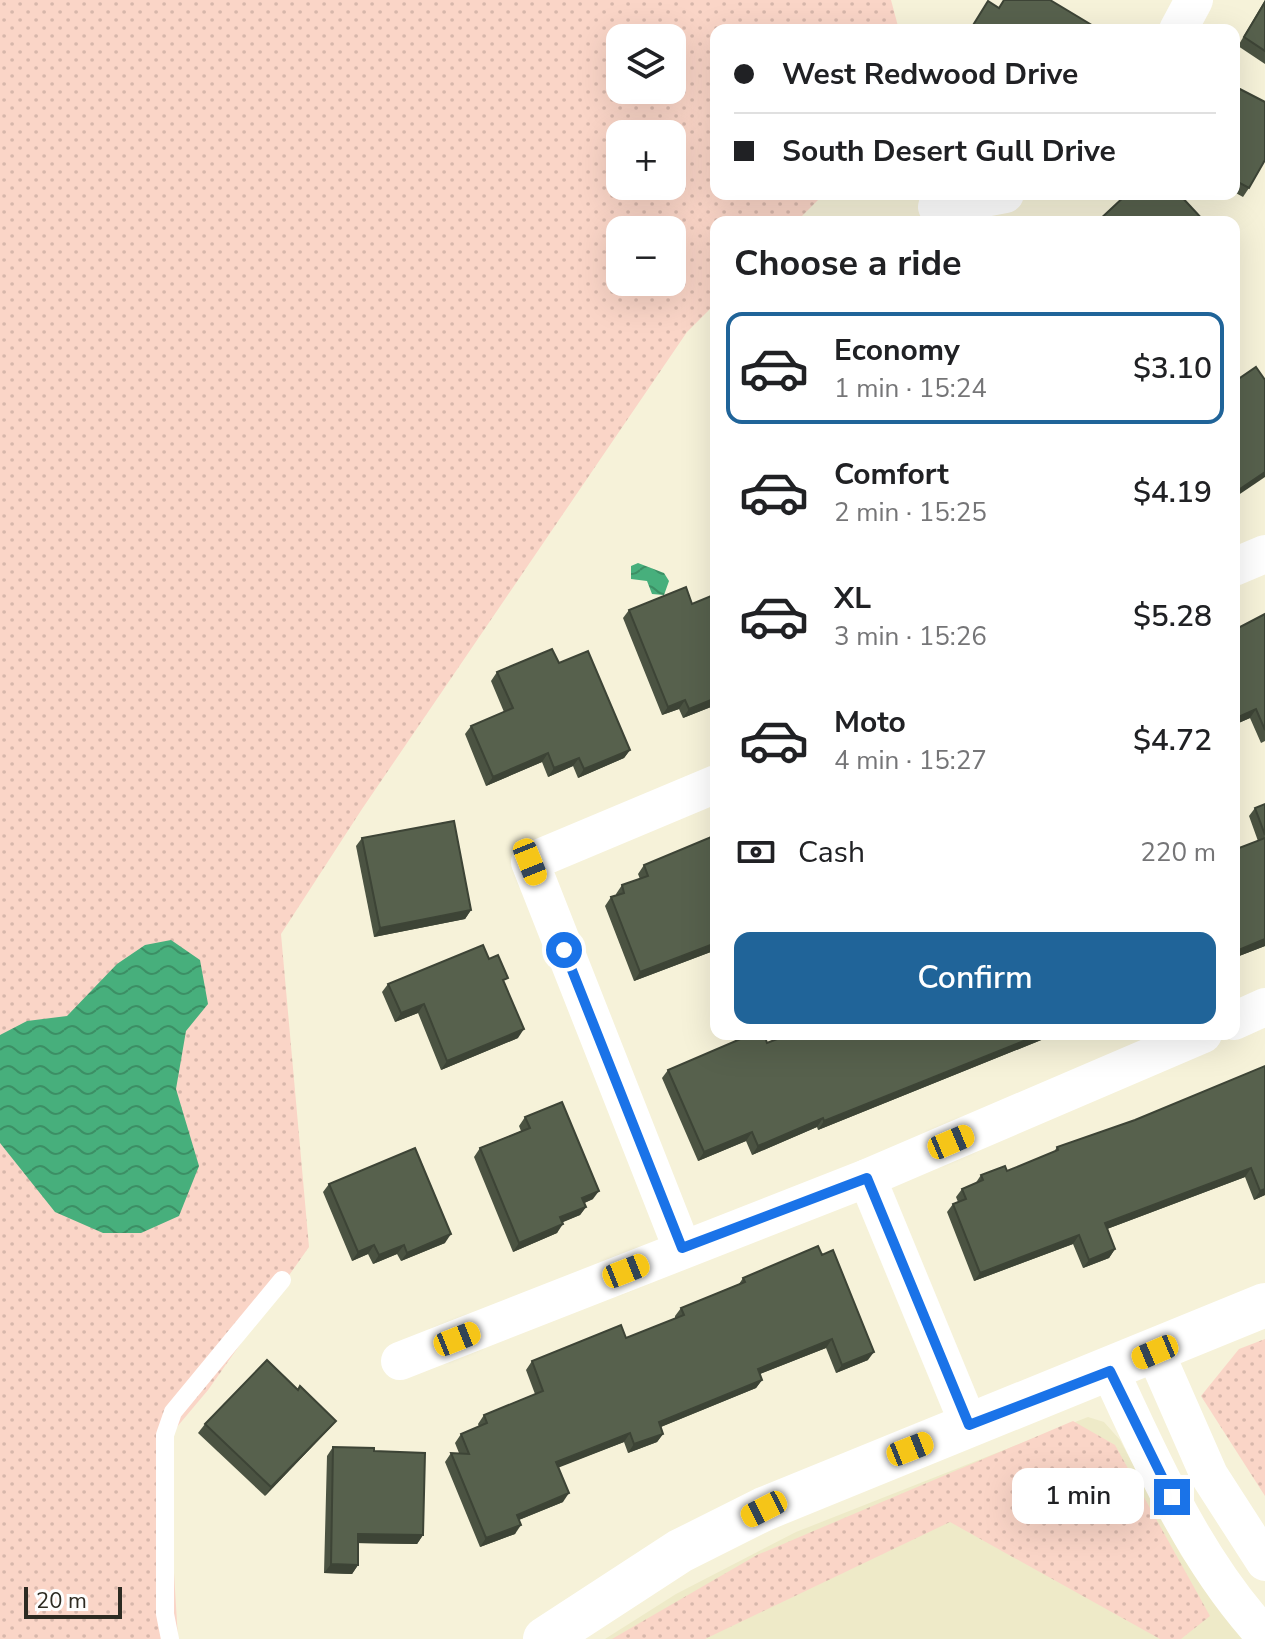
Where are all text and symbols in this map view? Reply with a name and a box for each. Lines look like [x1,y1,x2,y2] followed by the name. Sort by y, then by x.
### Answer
[606,24,686,296] map controls
[606,24,686,104] button: layers
[782,54,1078,95] text: West Redwood Drive
[606,120,686,200] button: +
[782,131,1116,172] text: South Desert Gull Drive
[606,216,686,296] button: −
[734,239,962,288] text: Choose a ride
[834,330,960,371] text: Economy
[738,332,810,404] icon: car
[1133,348,1212,389] text: $3.10
[834,371,987,406] text: 1 min · 15:24
[834,454,949,495] text: Comfort
[738,456,810,528] icon: car
[1133,472,1212,513] text: $4.19
[834,495,987,530] text: 2 min · 15:25
[834,578,871,619] text: XL
[738,580,810,652] icon: car
[1133,596,1212,637] text: $5.28
[834,619,987,654] text: 3 min · 15:26
[834,702,906,743] text: Moto
[738,704,810,776] icon: car
[1133,720,1212,761] text: $4.72
[834,743,987,778] text: 4 min · 15:27
[734,830,778,874] icon: cash
[798,832,865,873] text: Cash
[510,835,550,889] car
[1140,835,1216,870] text: 220 m
[546,932,582,968] route start
[734,932,1216,1024] button: Confirm
[924,1122,978,1162] car
[599,1251,653,1291] car
[430,1319,484,1359] car
[1128,1332,1182,1372] car
[883,1429,937,1469] car
[1012,1469,1144,1525] callout: 1 min
[1045,1478,1111,1513] text: 1 min
[1154,1479,1190,1515] route end
[737,1487,791,1531] car
[24,1583,122,1619] scale bar
[36,1586,87,1616] text: 20 m

